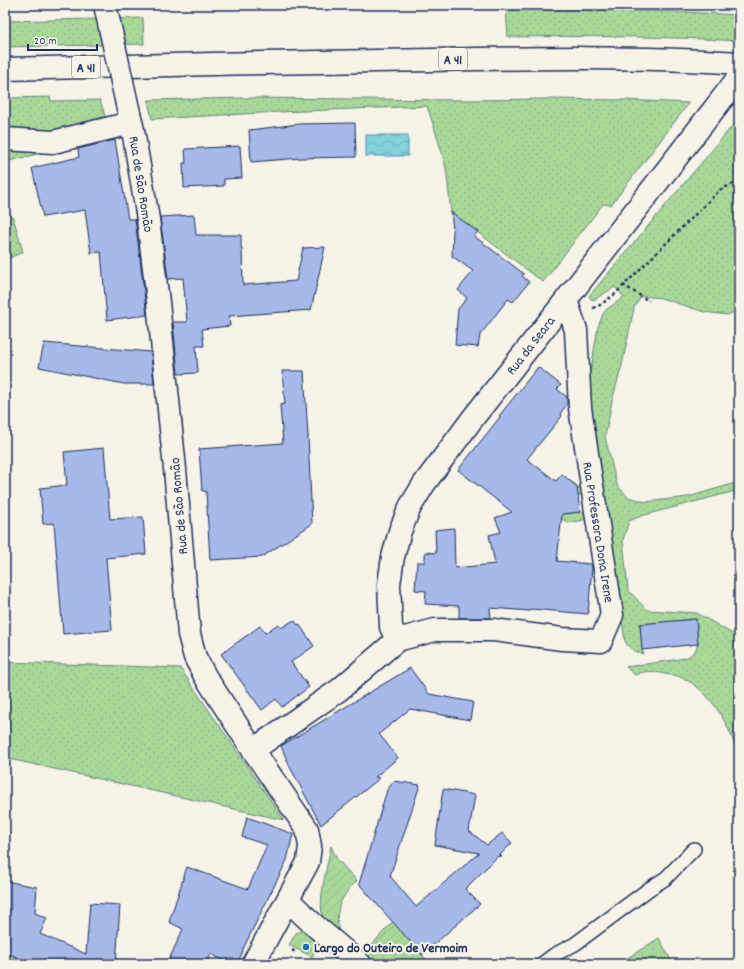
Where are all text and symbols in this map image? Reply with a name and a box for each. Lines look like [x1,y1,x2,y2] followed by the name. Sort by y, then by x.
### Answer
[28,26,97,52] scale bar
[34,33,57,50] text: 20 m
[439,48,467,70] road number: A 41
[72,56,100,78] road number: A 41
[123,135,157,234] street label: Rua de São Romão
[502,312,561,380] street label: Rua da Seara
[166,457,194,555] street label: Rua de São Romão
[576,460,618,604] street label: Rua Professora Dona Irene
[314,939,468,959] place label: Largo do Outeiro de Vermoim
[301,942,311,952] marker: Largo do Outeiro de Vermoim

